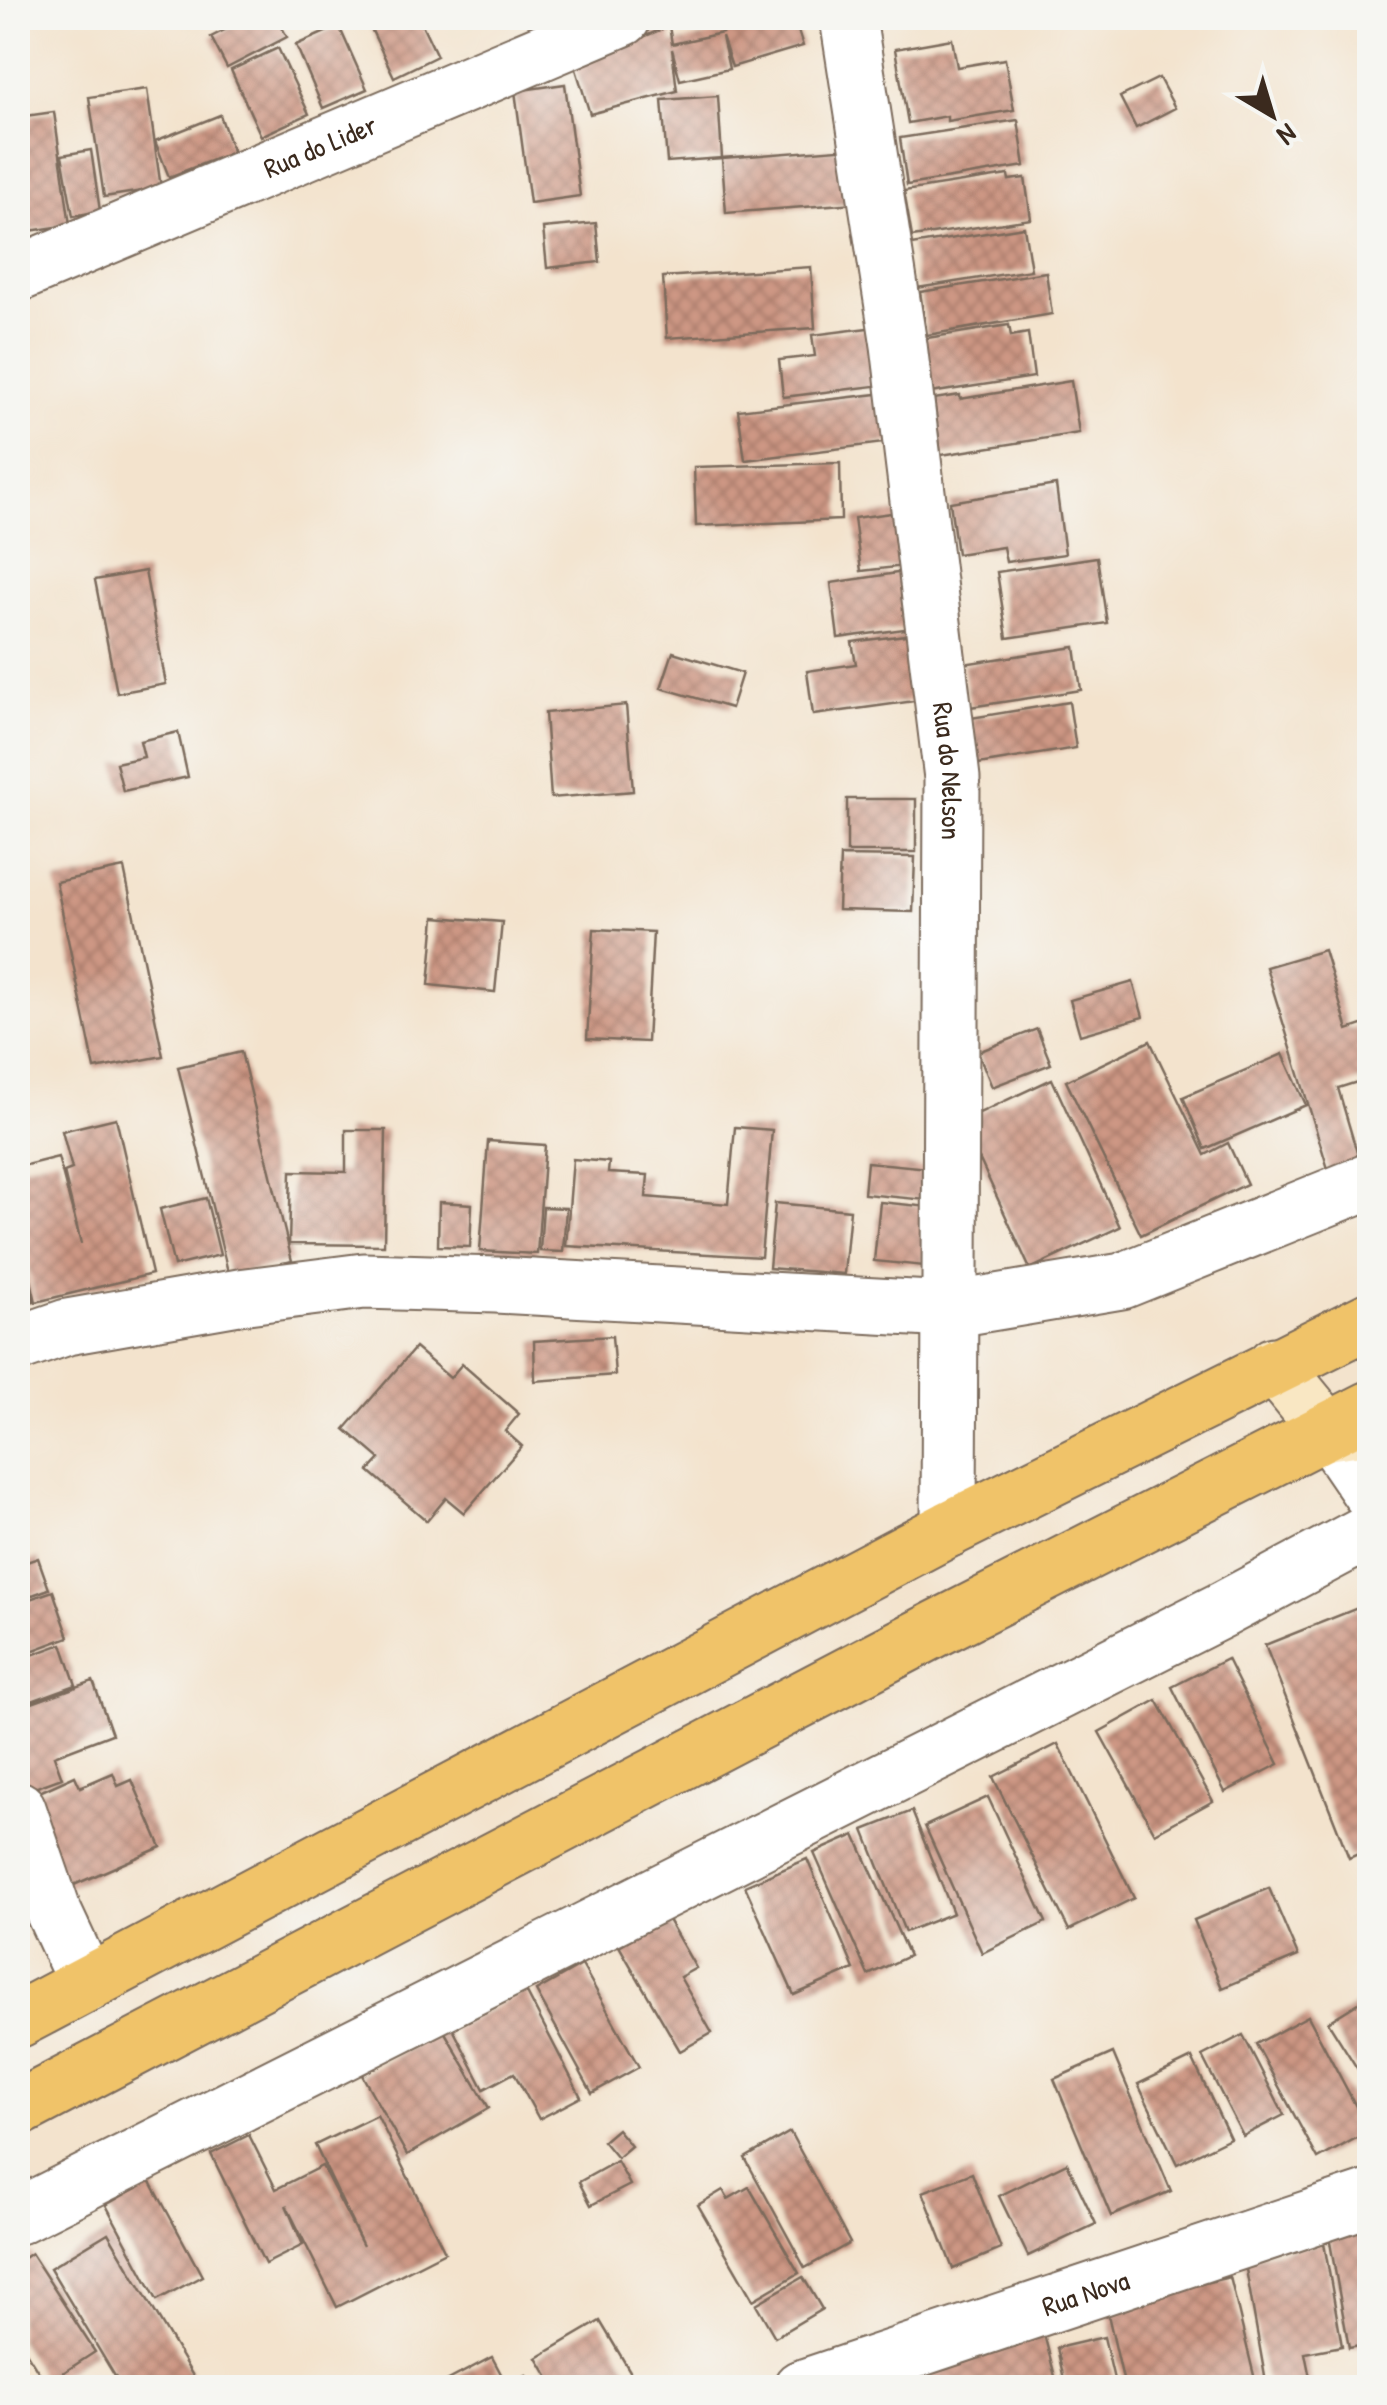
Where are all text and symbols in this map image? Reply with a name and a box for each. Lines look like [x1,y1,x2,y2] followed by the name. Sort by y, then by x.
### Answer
[1222,65,1322,165] north arrow
[258,105,383,187] street label: Rua do Lider
[1270,115,1305,154] text: N
[924,700,971,840] street label: Rua do Nelson
[1037,2261,1134,2325] street label: Rua Nova

